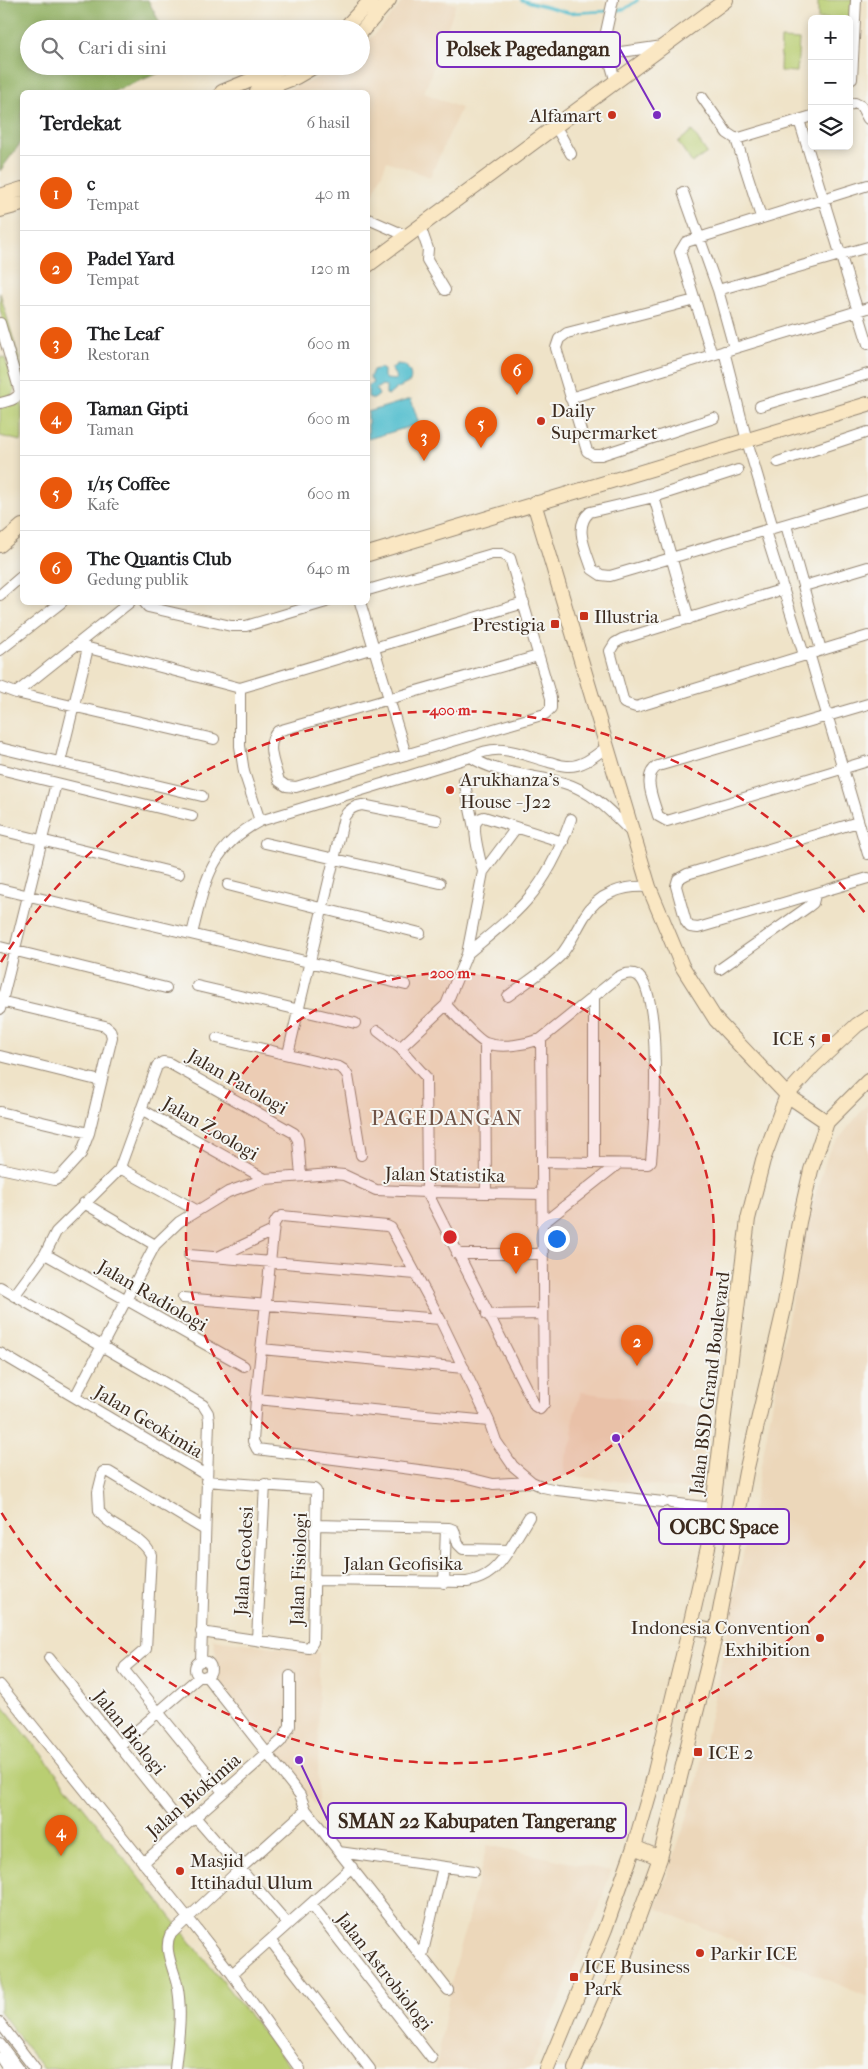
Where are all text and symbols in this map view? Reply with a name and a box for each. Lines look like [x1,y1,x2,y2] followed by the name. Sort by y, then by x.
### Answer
[808,15,853,150] map controls
[808,15,853,60] button: +
[20,20,370,75] search box
[437,32,620,67] callout: Polsek Pagedangan
[38,34,66,62] icon: search
[78,37,167,59] text: Cari di sini
[446,38,610,61] text: Polsek Pagedangan
[808,60,853,105] button: −
[529,105,602,127] place label: Alfamart
[808,105,853,150] button: layers
[606,109,618,121] marker: Alfamart
[40,111,121,135] text: Terdekat
[306,113,350,132] text: 6 hasil
[87,173,95,195] text: c
[53,184,59,203] text: 1
[315,184,350,203] text: 40 m
[87,195,139,214] text: Tempat
[87,248,174,270] text: Padel Yard
[52,259,60,278] text: 2
[311,259,350,278] text: 120 m
[87,270,139,289] text: Tempat
[87,323,160,345] text: The Leaf
[53,334,59,353] text: 3
[307,334,350,353] text: 600 m
[87,345,149,364] text: Restoran
[501,354,533,395] pin: 6
[87,398,188,420] text: Taman Gipti
[551,400,658,444] place label: Daily Supermarket
[465,407,497,448] pin: 5
[51,409,61,428] text: 4
[307,409,350,428] text: 600 m
[535,415,547,427] marker: Daily Supermarket
[87,420,134,439] text: Taman
[408,420,440,461] pin: 3
[87,473,170,495] text: 1/15 Coffee
[53,484,59,503] text: 5
[307,484,350,503] text: 600 m
[87,495,119,514] text: Kafe
[87,548,231,570] text: The Quantis Club
[52,559,60,578] text: 6
[306,559,350,578] text: 640 m
[87,570,188,589] text: Gedung publik
[594,606,659,628] place label: Illustria
[578,610,590,622] marker: Illustria
[472,614,545,636] place label: Prestigia
[549,618,561,630] marker: Prestigia
[428,701,471,719] text: 400 m
[459,769,560,813] place label: Arukhanza's House - J22
[444,784,456,796] marker: Arukhanza's House - J22
[430,964,470,982] text: 200 m
[772,1028,816,1050] place label: ICE 5
[820,1032,832,1044] marker: ICE 5
[182,1043,292,1119] street label: Jalan Patologi
[157,1092,263,1165] street label: Jalan Zoologi
[371,1106,523,1130] district label: PAGEDANGAN
[383,1163,506,1187] street label: Jalan Statistika
[544,1226,570,1252] your location
[441,1228,459,1246] centre of rings
[500,1233,532,1274] pin: 1
[92,1254,212,1336] street label: Jalan Radiologi
[685,1270,735,1498] street label: Jalan BSD Grand Boulevard
[621,1325,653,1366] pin: 2
[89,1380,207,1463] street label: Jalan Geokimia
[230,1505,258,1618] street label: Jalan Geodesi
[659,1509,789,1544] callout: OCBC Space
[286,1512,312,1628] street label: Jalan Fisiologi
[669,1516,779,1539] text: OCBC Space
[342,1553,463,1575] street label: Jalan Geofisika
[631,1617,810,1661] place label: Indonesia Convention Exhibition
[814,1632,826,1644] marker: Indonesia Convention Exhibition
[87,1684,170,1780] street label: Jalan Biologi
[708,1742,754,1764] place label: ICE 2
[692,1746,704,1758] marker: ICE 2
[141,1749,245,1844] street label: Jalan Biokimia
[328,1803,626,1838] callout: SMAN 22 Kabupaten Tangerang
[338,1810,617,1833] text: SMAN 22 Kabupaten Tangerang
[45,1815,77,1856] pin: 4
[190,1850,313,1894] place label: Masjid Ittihadul Ulum
[174,1865,186,1877] marker: Masjid Ittihadul Ulum
[330,1907,437,2035] street label: Jalan Astrobiologi
[710,1943,798,1965] place label: Parkir ICE
[694,1947,706,1959] marker: Parkir ICE
[584,1956,690,2000] place label: ICE Business Park
[568,1971,580,1983] marker: ICE Business Park

